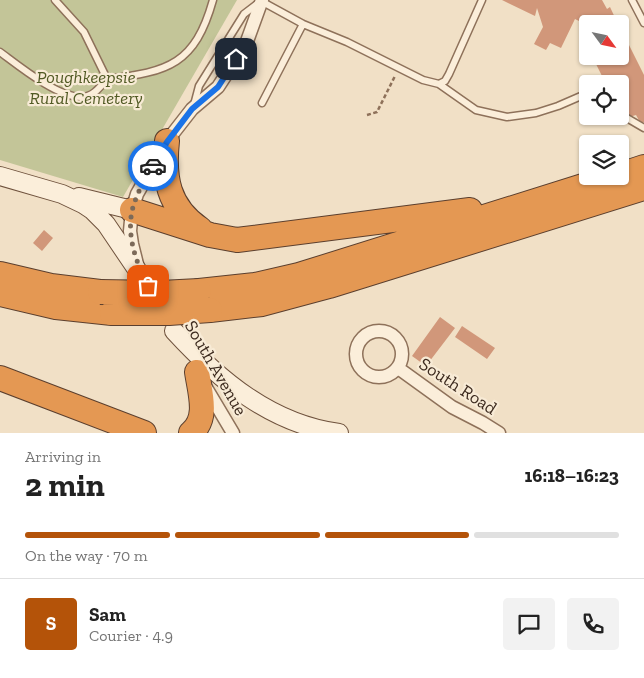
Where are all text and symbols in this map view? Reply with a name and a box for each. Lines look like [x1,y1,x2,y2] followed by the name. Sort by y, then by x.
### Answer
[579,15,629,65] north arrow
[579,15,629,185] map controls
[215,38,257,80] pin
[222,45,250,73] icon: home
[29,66,143,109] park label: Poughkeepsie Rural Cemetery
[579,75,629,125] button: locate
[579,135,629,185] button: layers
[128,141,178,191] courier
[139,152,167,180] icon: car
[127,265,169,307] pin
[134,272,162,300] icon: bag
[180,317,252,419] street label: South Avenue
[415,353,501,419] street label: South Road
[25,447,101,466] text: Arriving in
[525,464,619,487] text: 16:18–16:23
[25,466,105,504] text: 2 min
[25,546,148,565] text: On the way · 70 m
[503,598,555,650] button: chat
[567,598,619,650] button: phone
[89,603,126,626] text: Sam
[46,612,56,635] text: S
[89,626,173,645] text: Courier · 4.9

